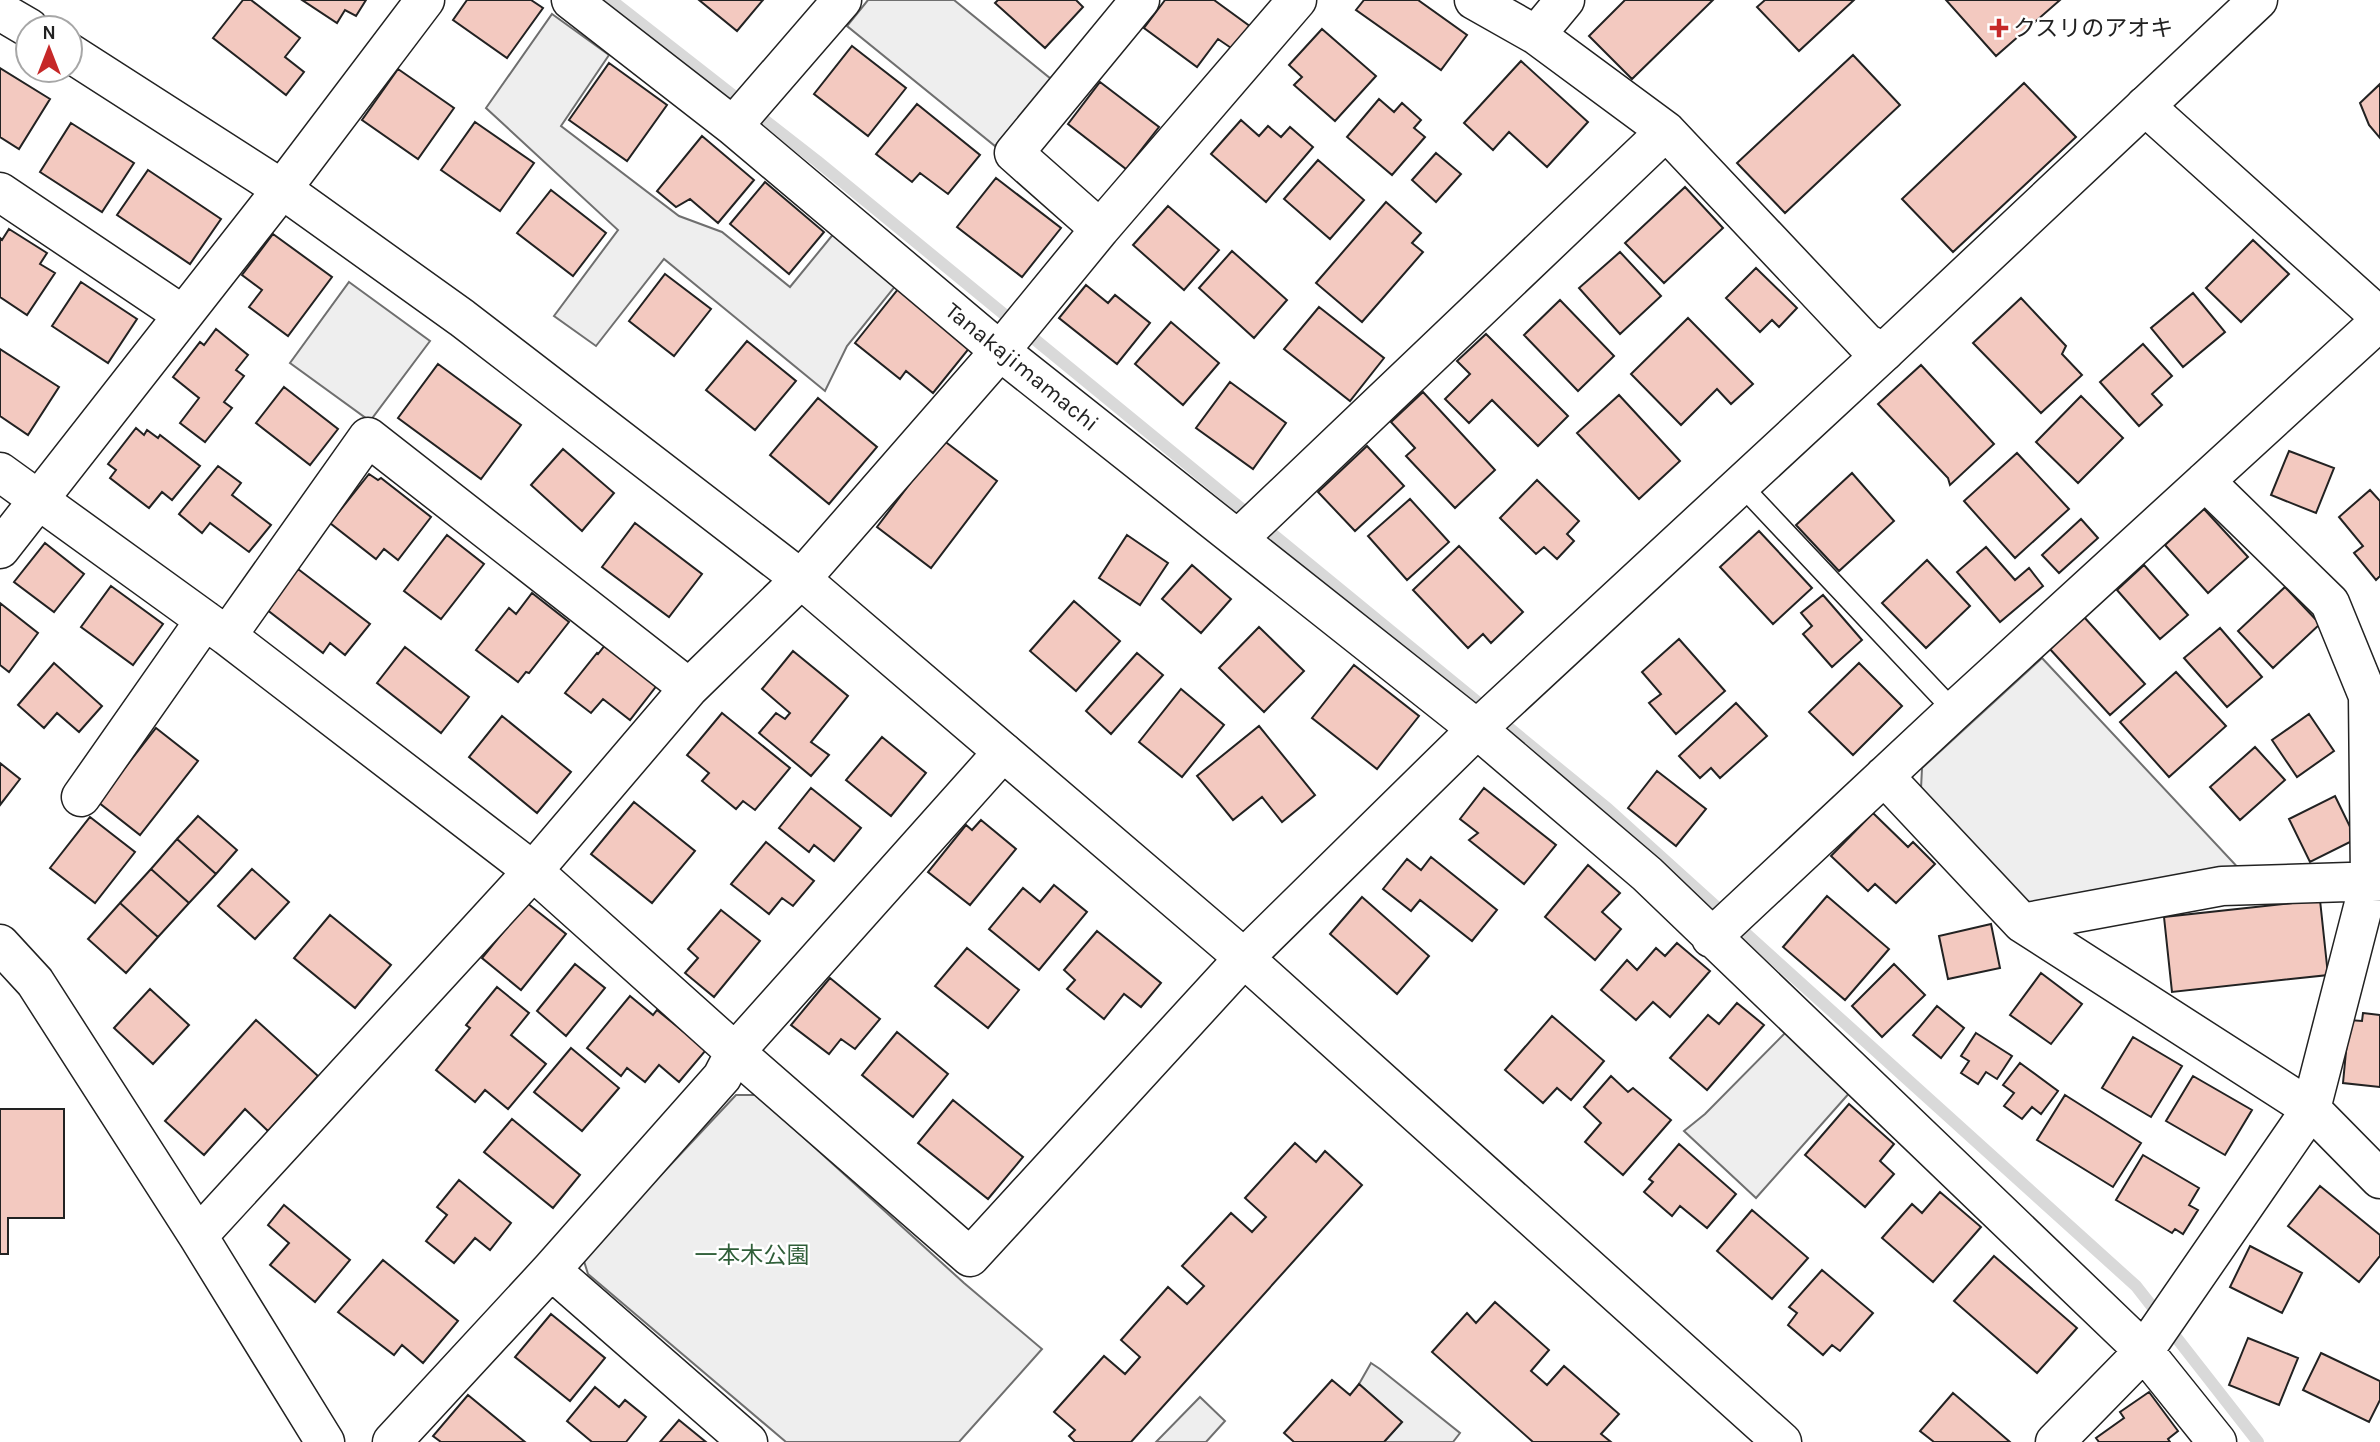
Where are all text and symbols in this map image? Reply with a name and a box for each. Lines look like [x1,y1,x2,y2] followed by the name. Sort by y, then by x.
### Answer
[14,14,84,84] north arrow
[2013,15,2173,42] place label: クスリのアオキ
[1991,20,2007,36] marker: クスリのアオキ
[42,22,56,44] text: N
[940,297,1104,437] street label: Tanakajimamachi
[695,1242,810,1269] park label: 一本木公園

